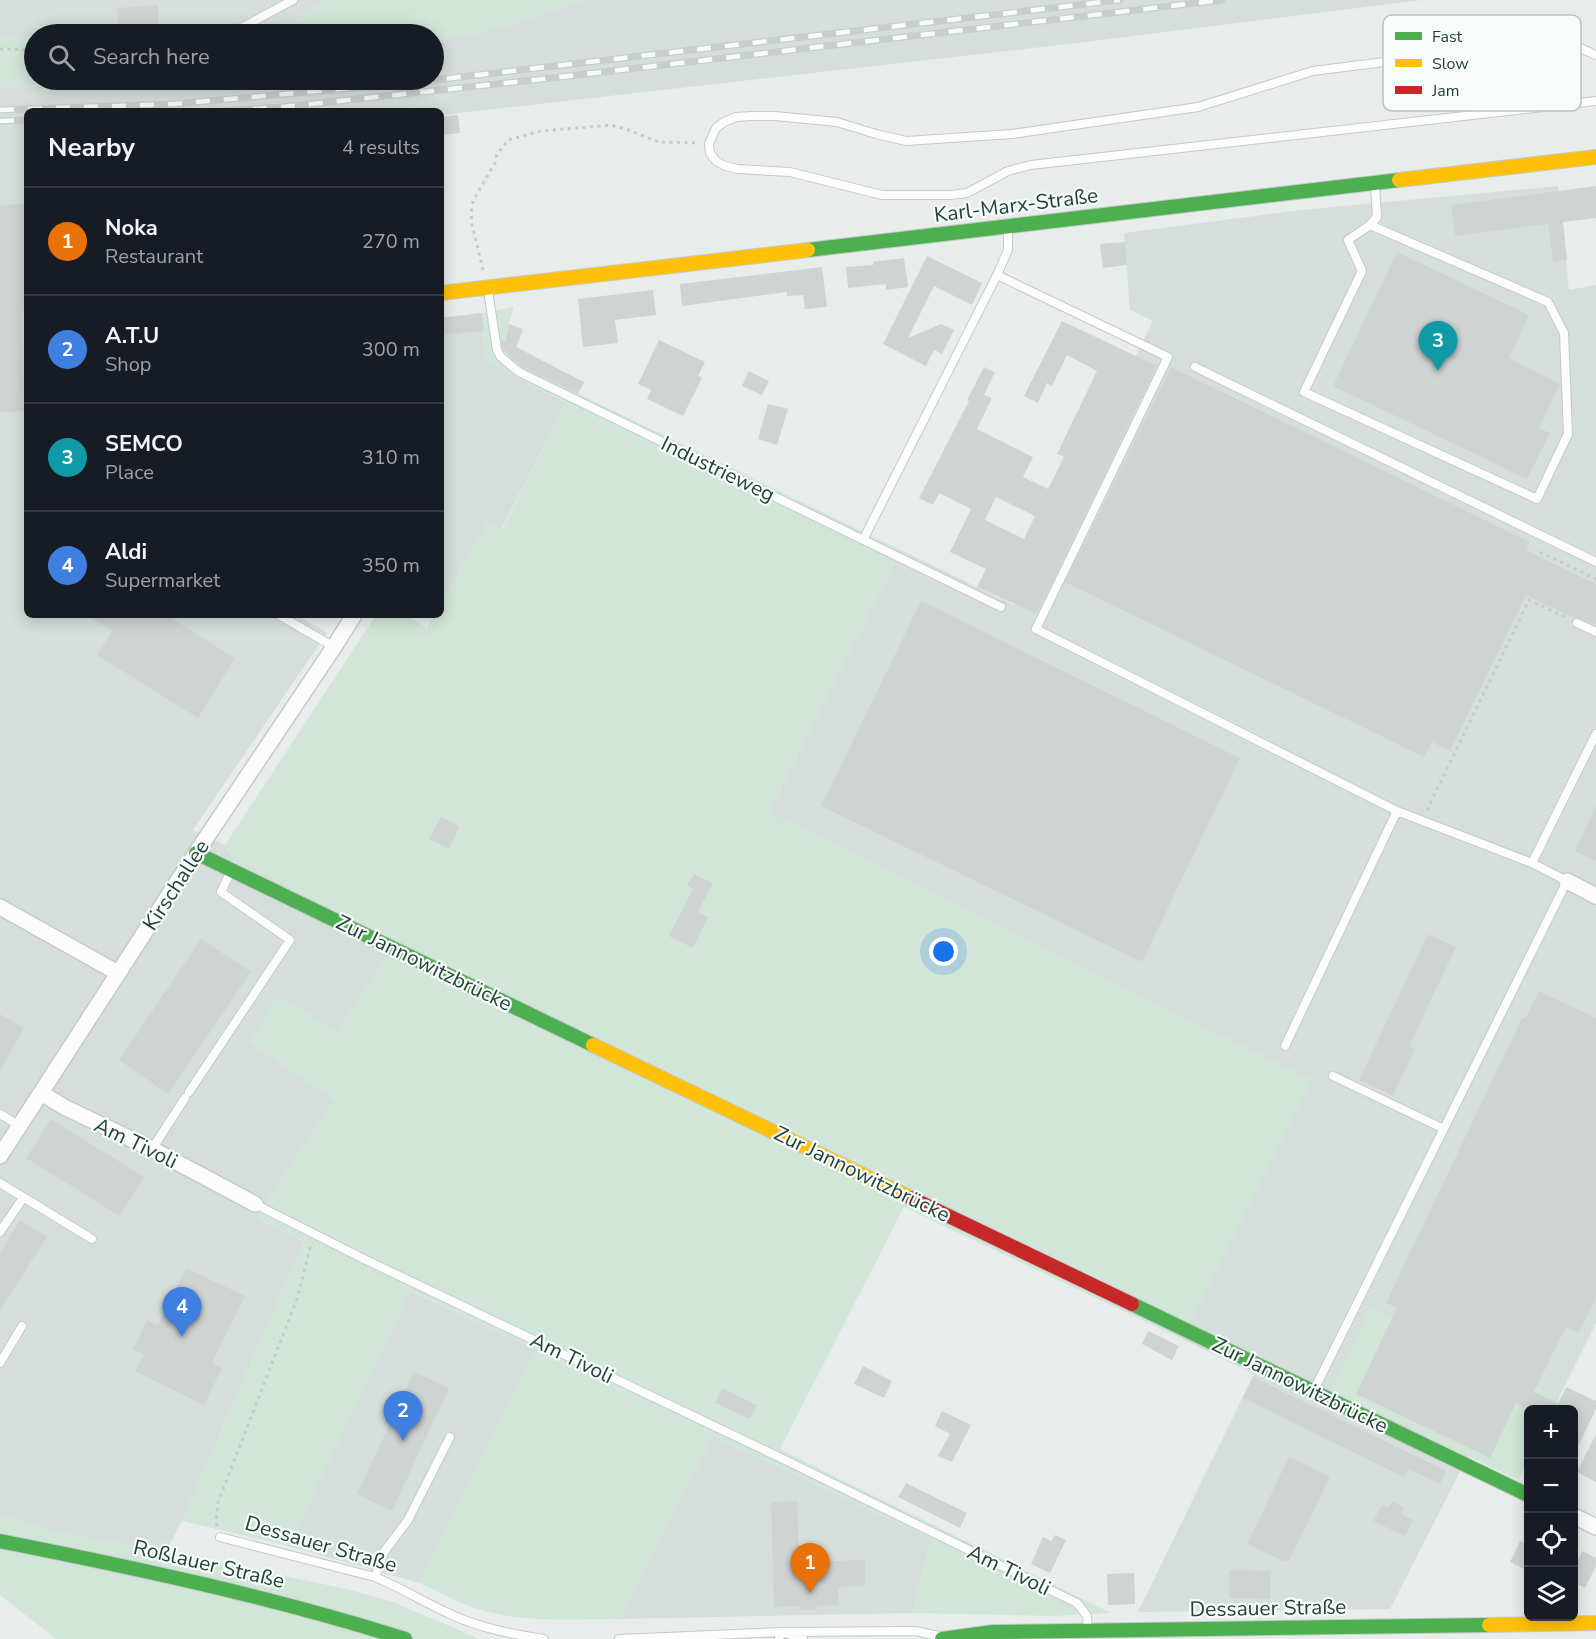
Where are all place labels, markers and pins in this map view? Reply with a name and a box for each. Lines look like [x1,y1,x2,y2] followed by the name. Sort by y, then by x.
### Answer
[1418,322,1458,371] pin: 3
[162,1288,201,1337] pin: 4
[384,1392,422,1441] pin: 2
[790,1544,830,1593] pin: 1

